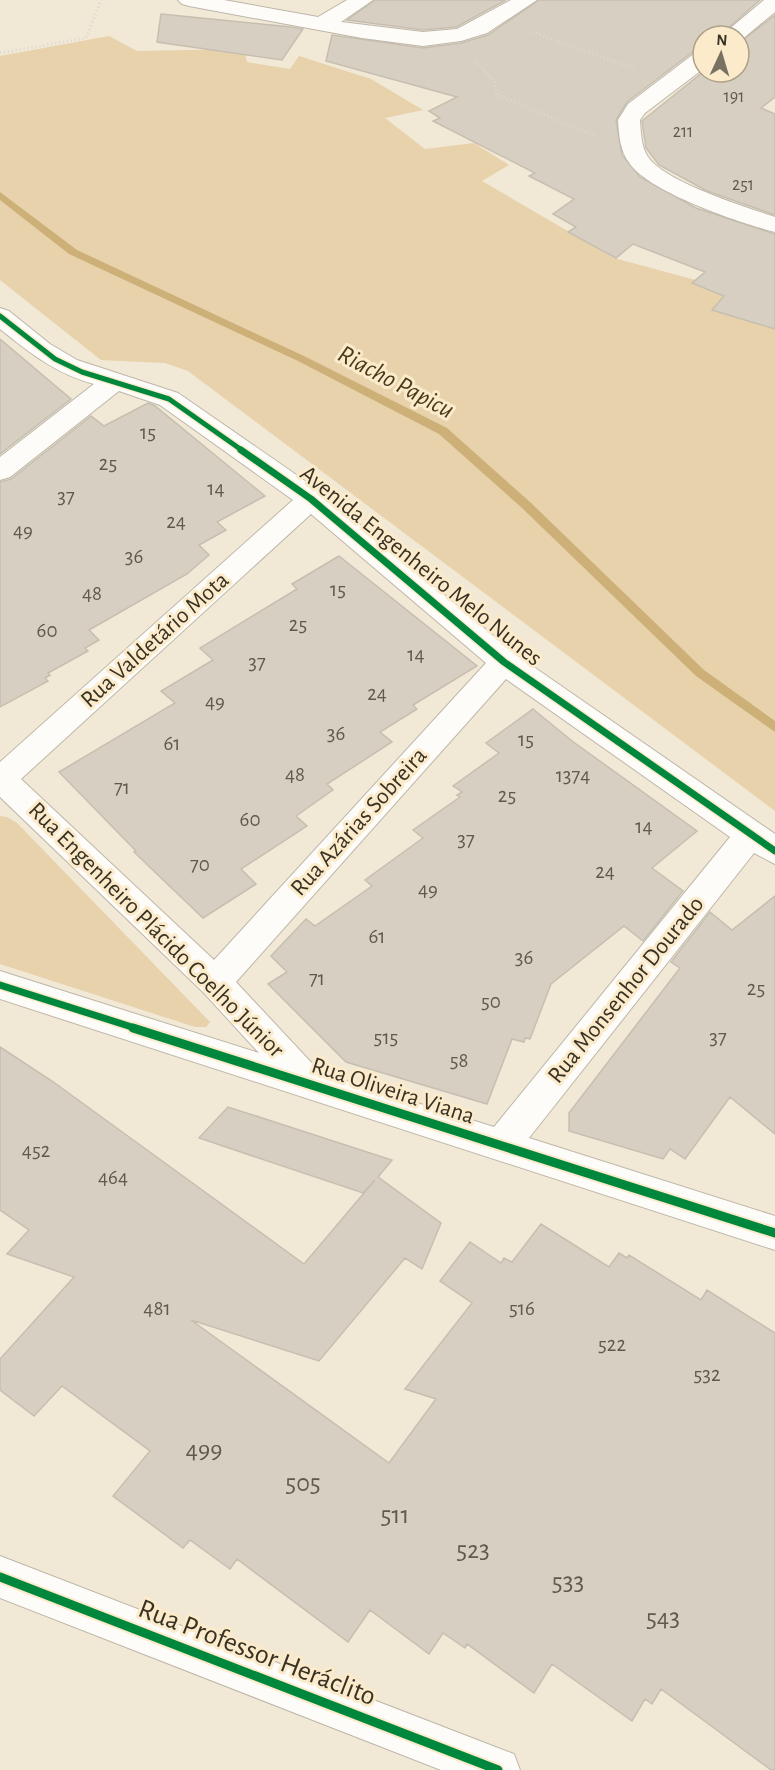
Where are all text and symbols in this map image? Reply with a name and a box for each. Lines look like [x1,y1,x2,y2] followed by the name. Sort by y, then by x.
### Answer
[691,24,751,84] north arrow
[716,32,728,48] text: N
[724,88,744,106] house number: 191
[673,123,693,141] house number: 211
[732,176,754,194] house number: 251
[334,341,458,423] water label: Riacho Papicu
[140,422,156,443] house number: 15
[99,453,117,474] house number: 25
[296,461,546,671] street label: Avenida Engenheiro Melo Nunes
[207,478,225,499] house number: 14
[57,486,75,507] house number: 37
[166,511,186,532] house number: 24
[13,520,33,541] house number: 49
[125,546,143,567] house number: 36
[76,568,234,712] street label: Rua Valdetário Mota
[330,579,346,600] house number: 15
[82,583,102,604] house number: 48
[289,614,307,635] house number: 25
[37,620,57,641] house number: 60
[407,644,425,665] house number: 14
[248,652,266,673] house number: 37
[367,683,387,704] house number: 24
[205,691,225,712] house number: 49
[327,723,345,744] house number: 36
[518,729,534,750] house number: 15
[163,733,181,754] house number: 61
[286,743,432,901] street label: Rua Azárias Sobreira
[285,764,305,785] house number: 48
[556,765,590,786] house number: 1374
[114,777,130,798] house number: 71
[498,785,516,806] house number: 25
[24,798,288,1062] street label: Rua Engenheiro Plácido Coelho Júnior
[240,809,260,830] house number: 60
[635,816,653,837] house number: 14
[457,829,475,850] house number: 37
[190,854,210,875] house number: 70
[595,861,615,882] house number: 24
[418,879,438,900] house number: 49
[543,892,709,1088] street label: Rua Monsenhor Dourado
[368,926,386,947] house number: 61
[515,947,533,968] house number: 36
[309,968,325,989] house number: 71
[747,978,765,999] house number: 25
[481,991,501,1012] house number: 50
[374,1027,398,1048] house number: 515
[709,1027,727,1048] house number: 37
[450,1050,468,1071] house number: 58
[308,1053,478,1129] street label: Rua Oliveira Viana
[22,1140,50,1161] house number: 452
[98,1167,128,1188] house number: 464
[143,1298,171,1319] house number: 481
[509,1298,535,1319] house number: 516
[598,1334,626,1355] house number: 522
[694,1364,721,1385] house number: 532
[186,1437,222,1463] house number: 499
[285,1470,321,1496] house number: 505
[381,1502,409,1528] house number: 511
[456,1537,490,1563] house number: 523
[552,1569,584,1595] house number: 533
[134,1595,380,1711] street label: Rua Professor Heráclito
[646,1605,680,1631] house number: 543

